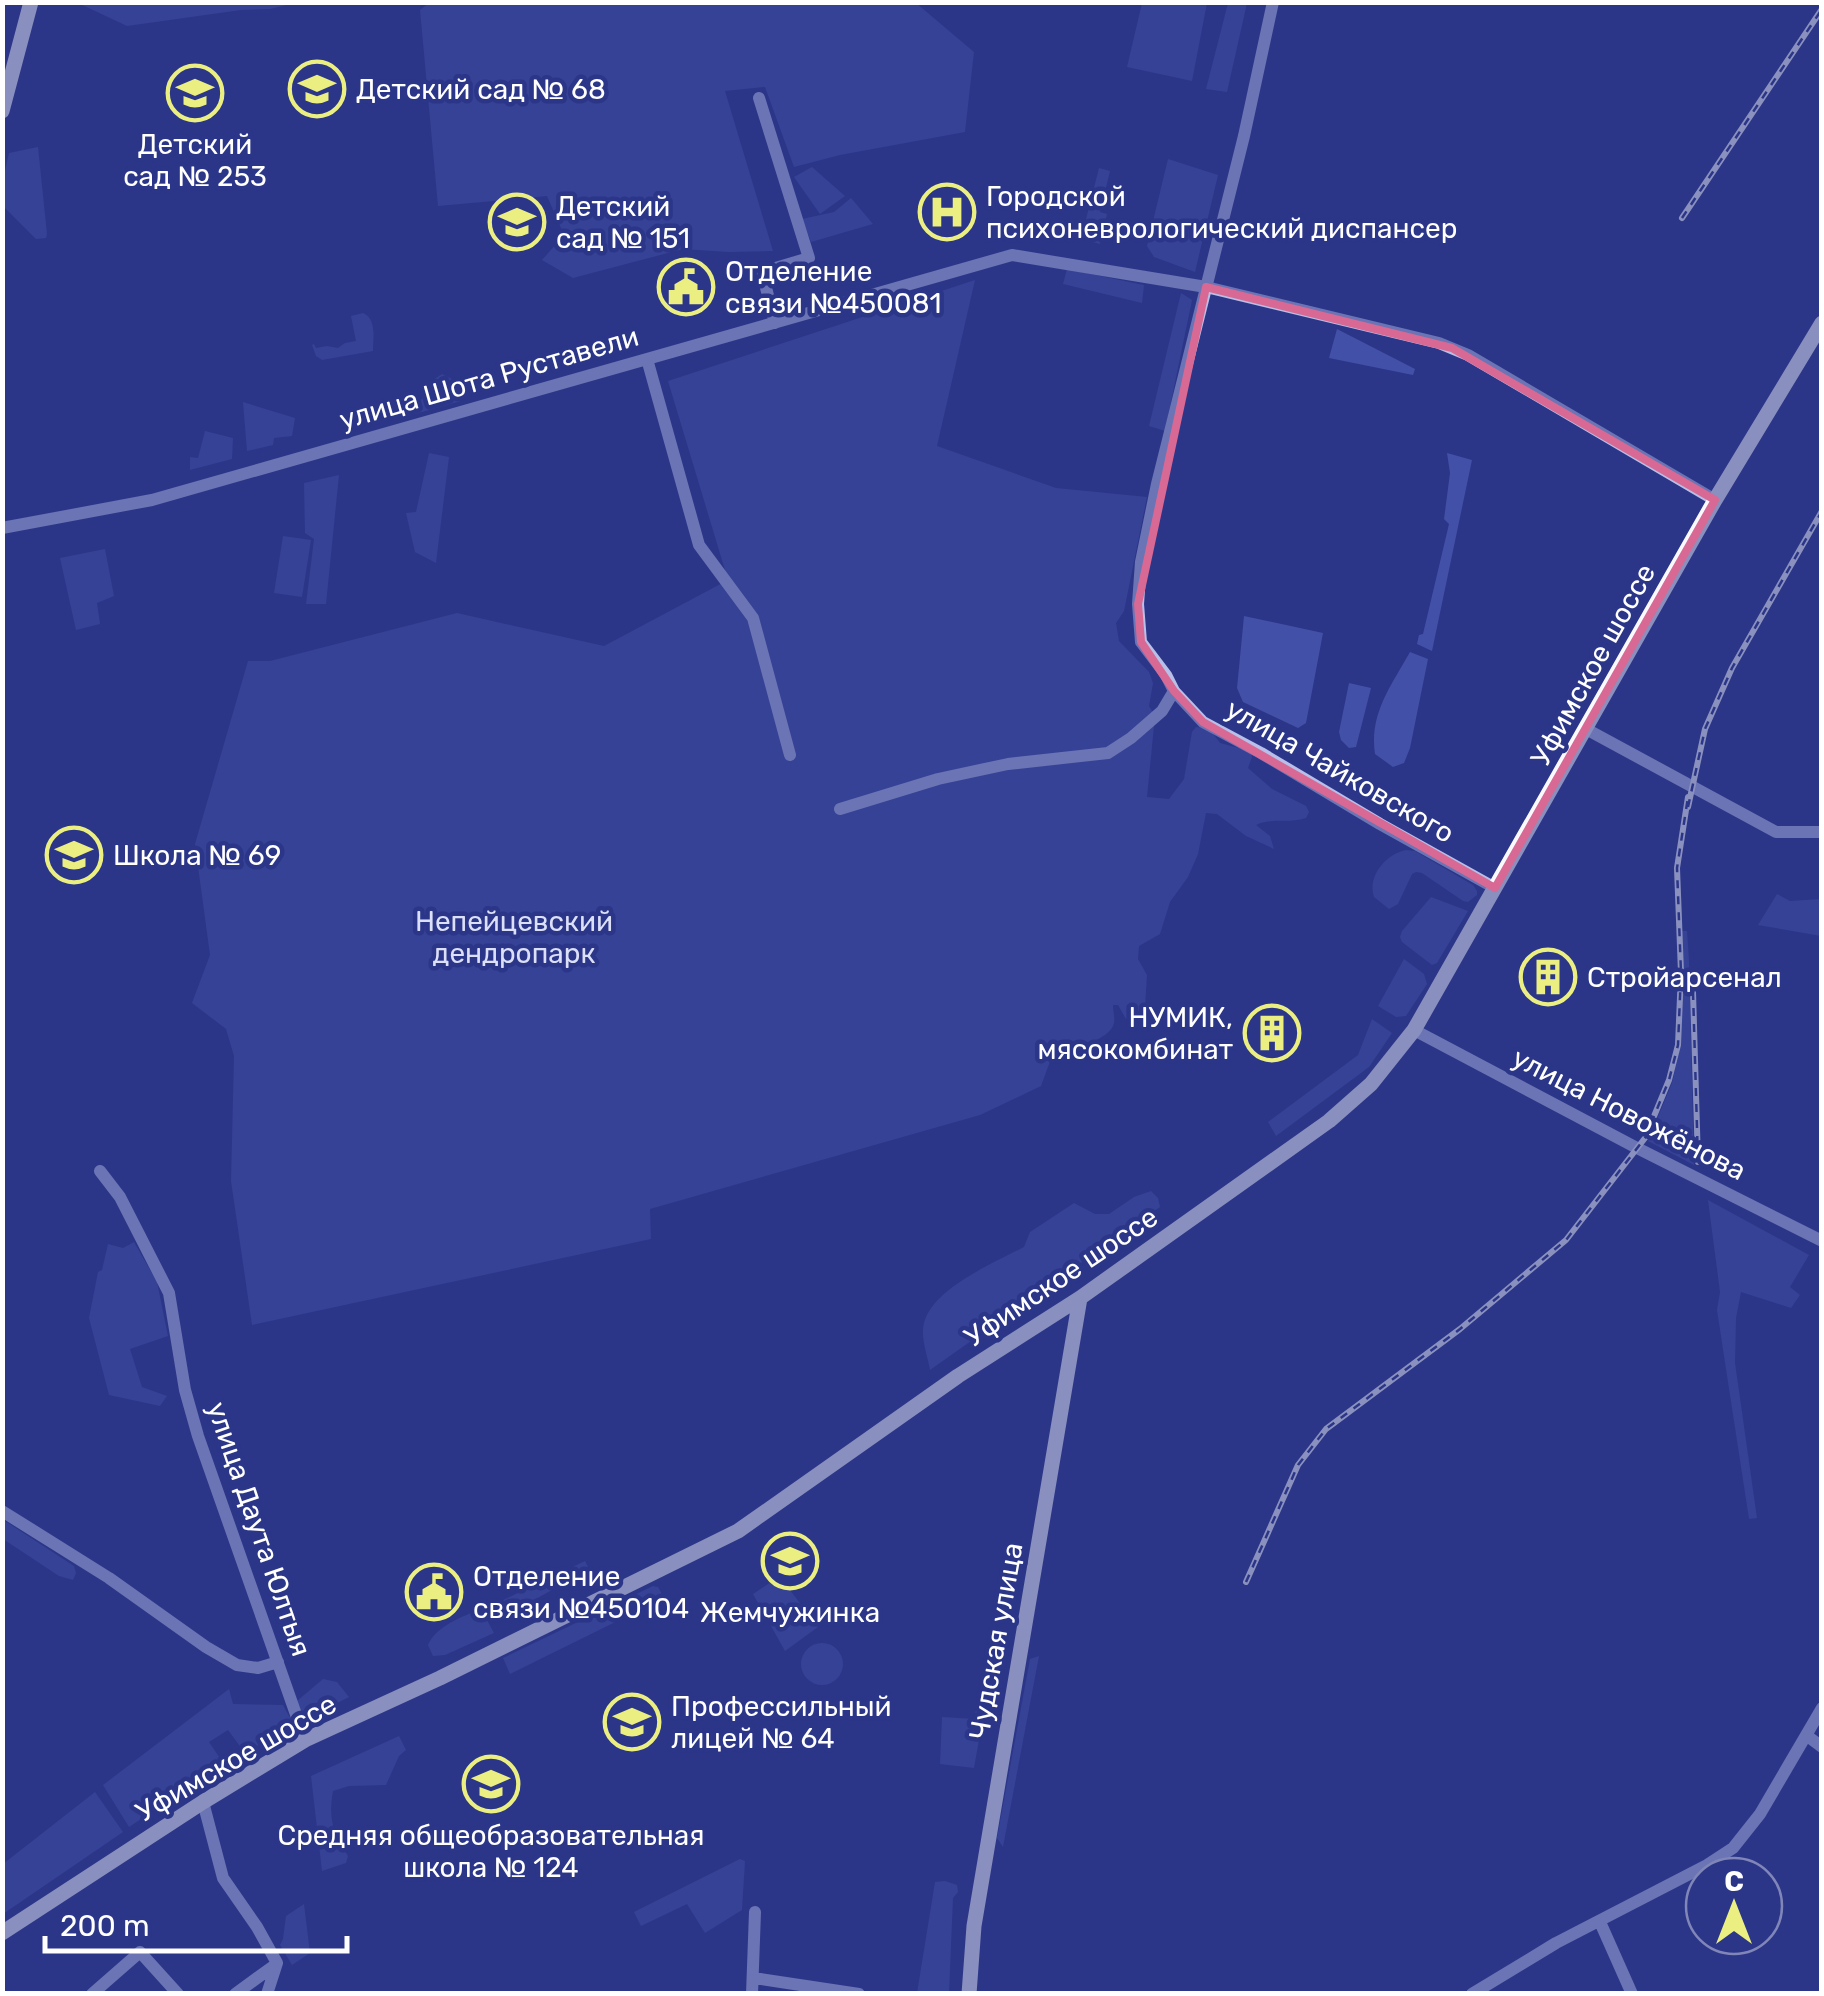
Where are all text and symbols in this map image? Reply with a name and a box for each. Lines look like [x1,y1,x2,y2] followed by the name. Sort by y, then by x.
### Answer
[287,59,347,119] school or university icon: Детский сад № 68
[165,63,225,123] school or university icon: Детский сад № 253
[356,73,606,106] place label: Детский сад № 68
[123,128,267,193] place label: Детский сад № 253
[986,180,1457,245] place label: Городской психоневрологический диспансер
[917,182,977,242] hospital icon: Городской психоневрологический диспансер
[556,190,690,255] place label: Детский сад № 151
[487,192,547,252] school or university icon: Детский сад № 151
[725,255,941,320] place label: Отделение связи №450081
[656,257,716,317] public building icon: Отделение связи №450081
[336,319,642,437] street label: улица Шота Руставели
[1524,558,1662,772] street label: Уфимское шоссе
[1220,692,1460,850] street label: улица Чайковского
[44,825,104,885] school or university icon: Школа № 69
[113,839,281,872] place label: Школа № 69
[415,905,613,970] park label: Непейцевский дендропарк
[1518,947,1578,1007] building icon: Стройарсенал
[1587,961,1782,994] place label: Стройарсенал
[1037,1001,1233,1066] place label: НУМИК, мясокомбинат
[1242,1003,1302,1063] building icon: НУМИК, мясокомбинат
[1507,1041,1751,1187] street label: улица Новожёнова
[958,1200,1164,1354] street label: Уфимское шоссе
[200,1398,318,1660] street label: улица Даута Юлтыя
[760,1531,820,1591] school or university icon: Жемчужинка
[962,1540,1030,1742] street label: Чудская улица
[473,1560,689,1625] place label: Отделение связи №450104
[404,1562,464,1622] public building icon: Отделение связи №450104
[700,1596,880,1629] place label: Жемчужинка
[130,1687,342,1829] street label: Уфимское шоссе
[671,1690,892,1755] place label: Профессильный лицей № 64
[602,1692,662,1752] school or university icon: Профессильный лицей № 64
[461,1754,521,1814] school or university icon: Средняя общеобразовательная школа № 124
[278,1819,705,1884] place label: Средняя общеобразовательная школа № 124
[1684,1856,1784,1956] north arrow
[1724,1865,1744,1898] text: С
[45,1891,348,1953] scale bar
[60,1908,150,1944] text: 200 m

